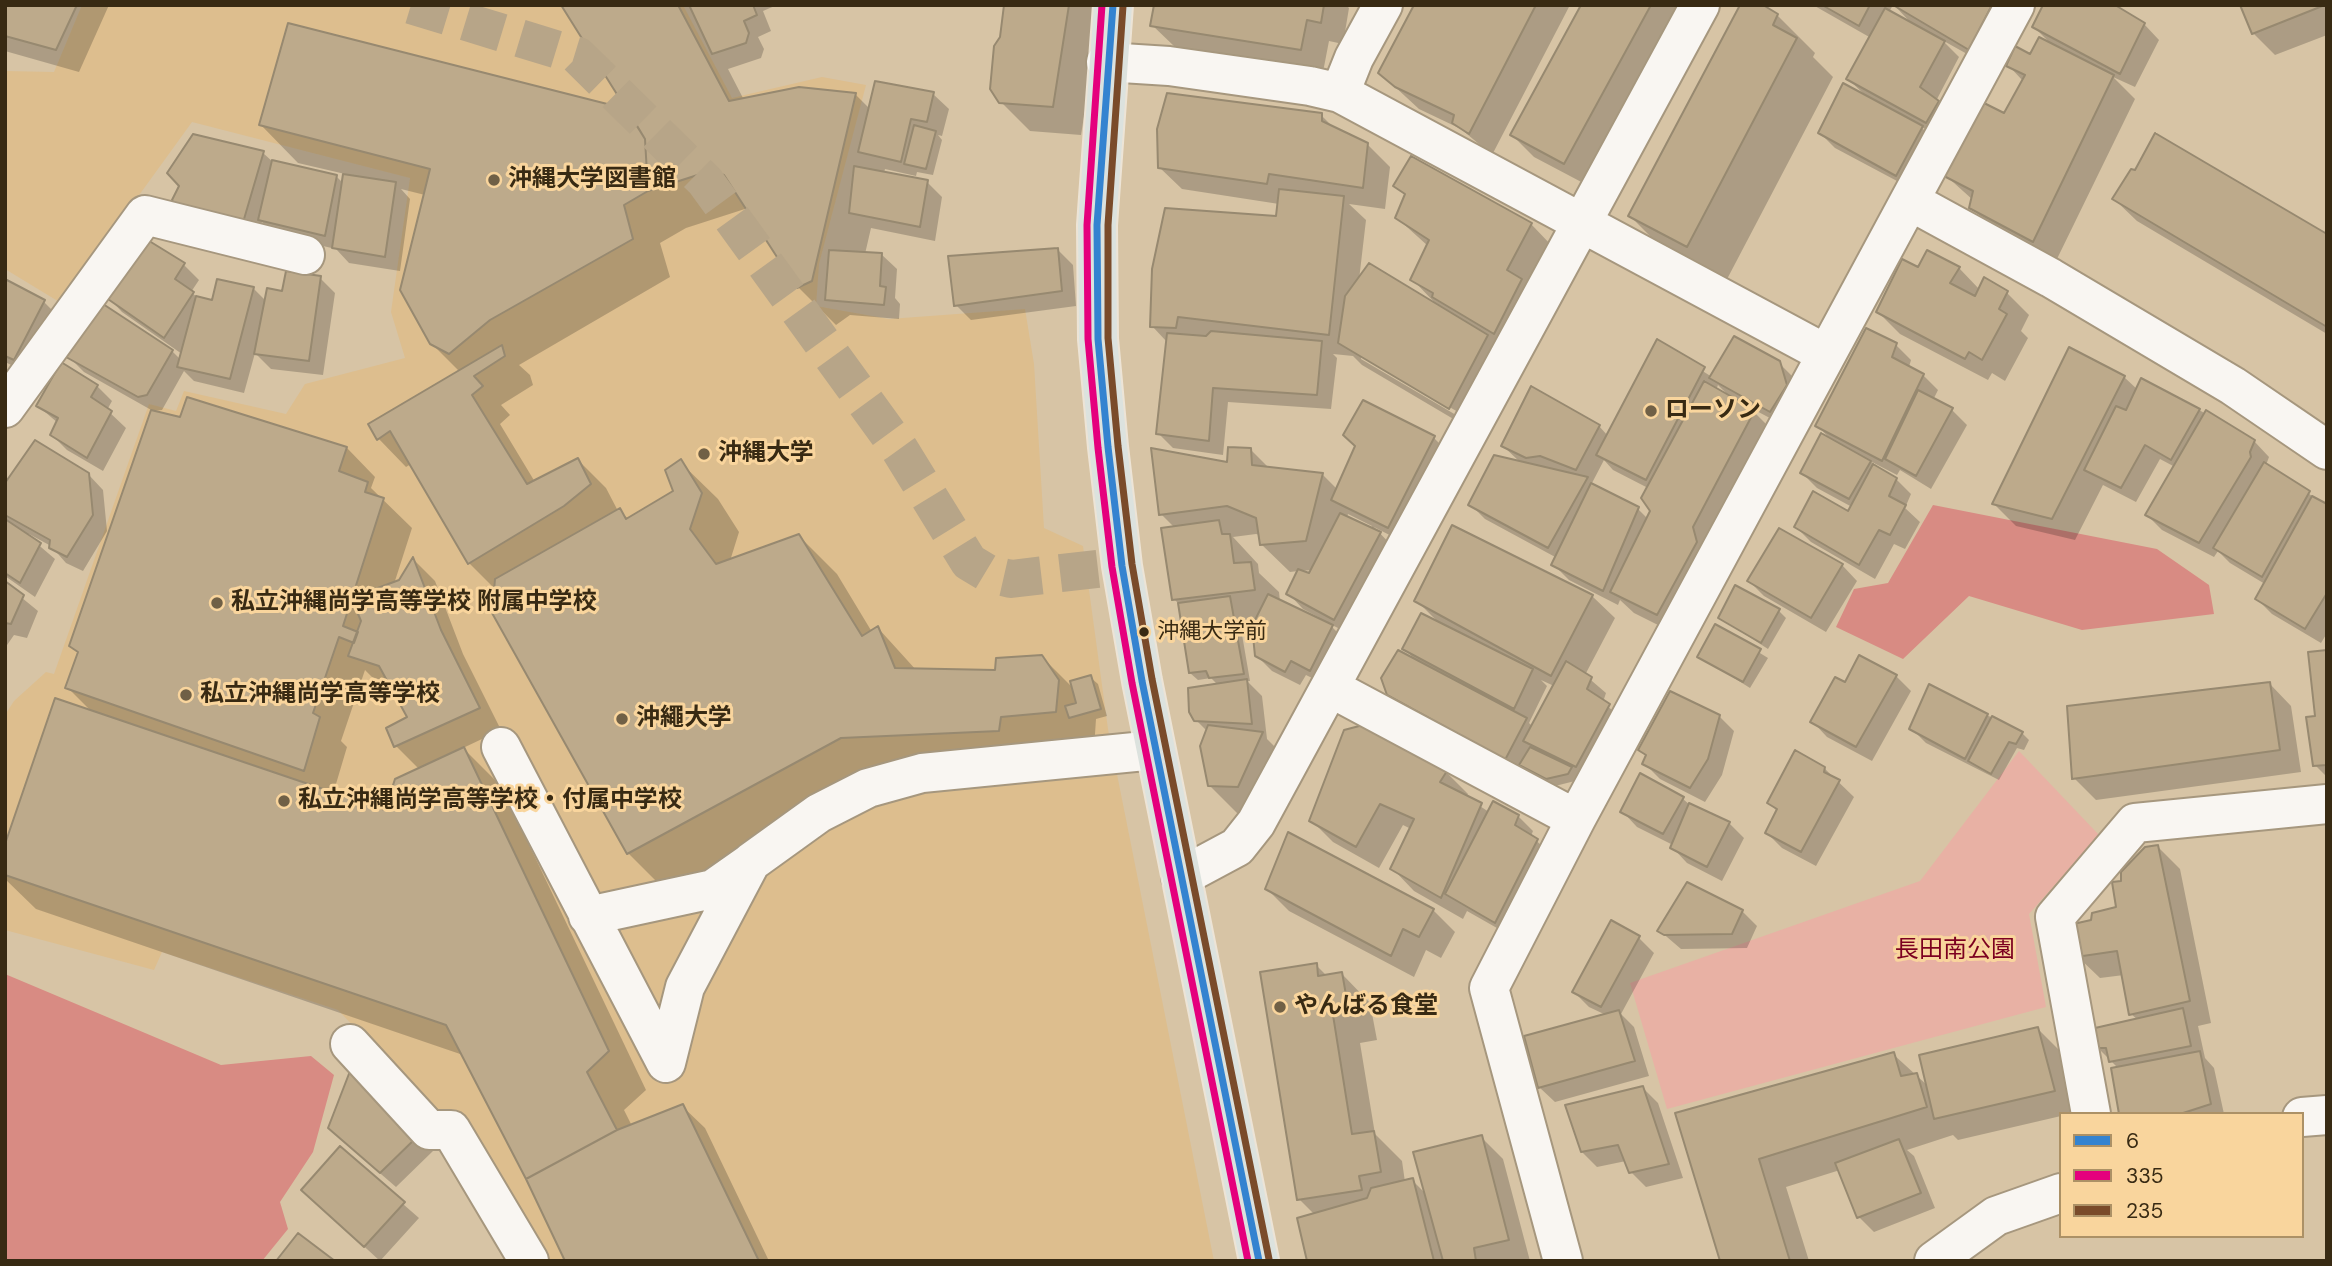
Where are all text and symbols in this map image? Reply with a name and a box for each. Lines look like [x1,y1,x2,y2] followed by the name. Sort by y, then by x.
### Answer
[508,166,676,194] place label: 沖縄大学図書館
[486,172,502,188] marker: 沖縄大学図書館
[1665,397,1761,425] place label: ローソン
[1643,403,1659,419] marker: ローソン
[718,440,814,468] place label: 沖縄大学
[696,446,712,462] marker: 沖縄大学
[231,589,597,617] place label: 私立沖縄尚学高等学校 附属中学校
[209,595,225,611] marker: 私立沖縄尚学高等学校 附属中学校
[1157,619,1267,645] place label: 沖縄大学前
[1137,625,1151,639] marker: 沖縄大学前
[200,681,440,709] place label: 私立沖縄尚学高等学校
[178,687,194,703] marker: 私立沖縄尚学高等学校
[636,705,732,733] place label: 沖繩大学
[614,711,630,727] marker: 沖繩大学
[298,787,682,815] place label: 私立沖縄尚学高等学校・付属中学校
[276,793,292,809] marker: 私立沖縄尚学高等学校・付属中学校
[1895,937,2015,965] park label: 長田南公園
[1294,993,1438,1021] place label: やんばる食堂
[1272,999,1288,1015] marker: やんばる食堂
[2059,1112,2304,1238] legend
[2126,1127,2139,1155] text: 6
[2126,1162,2164,1190] text: 335
[2126,1197,2163,1225] text: 235

